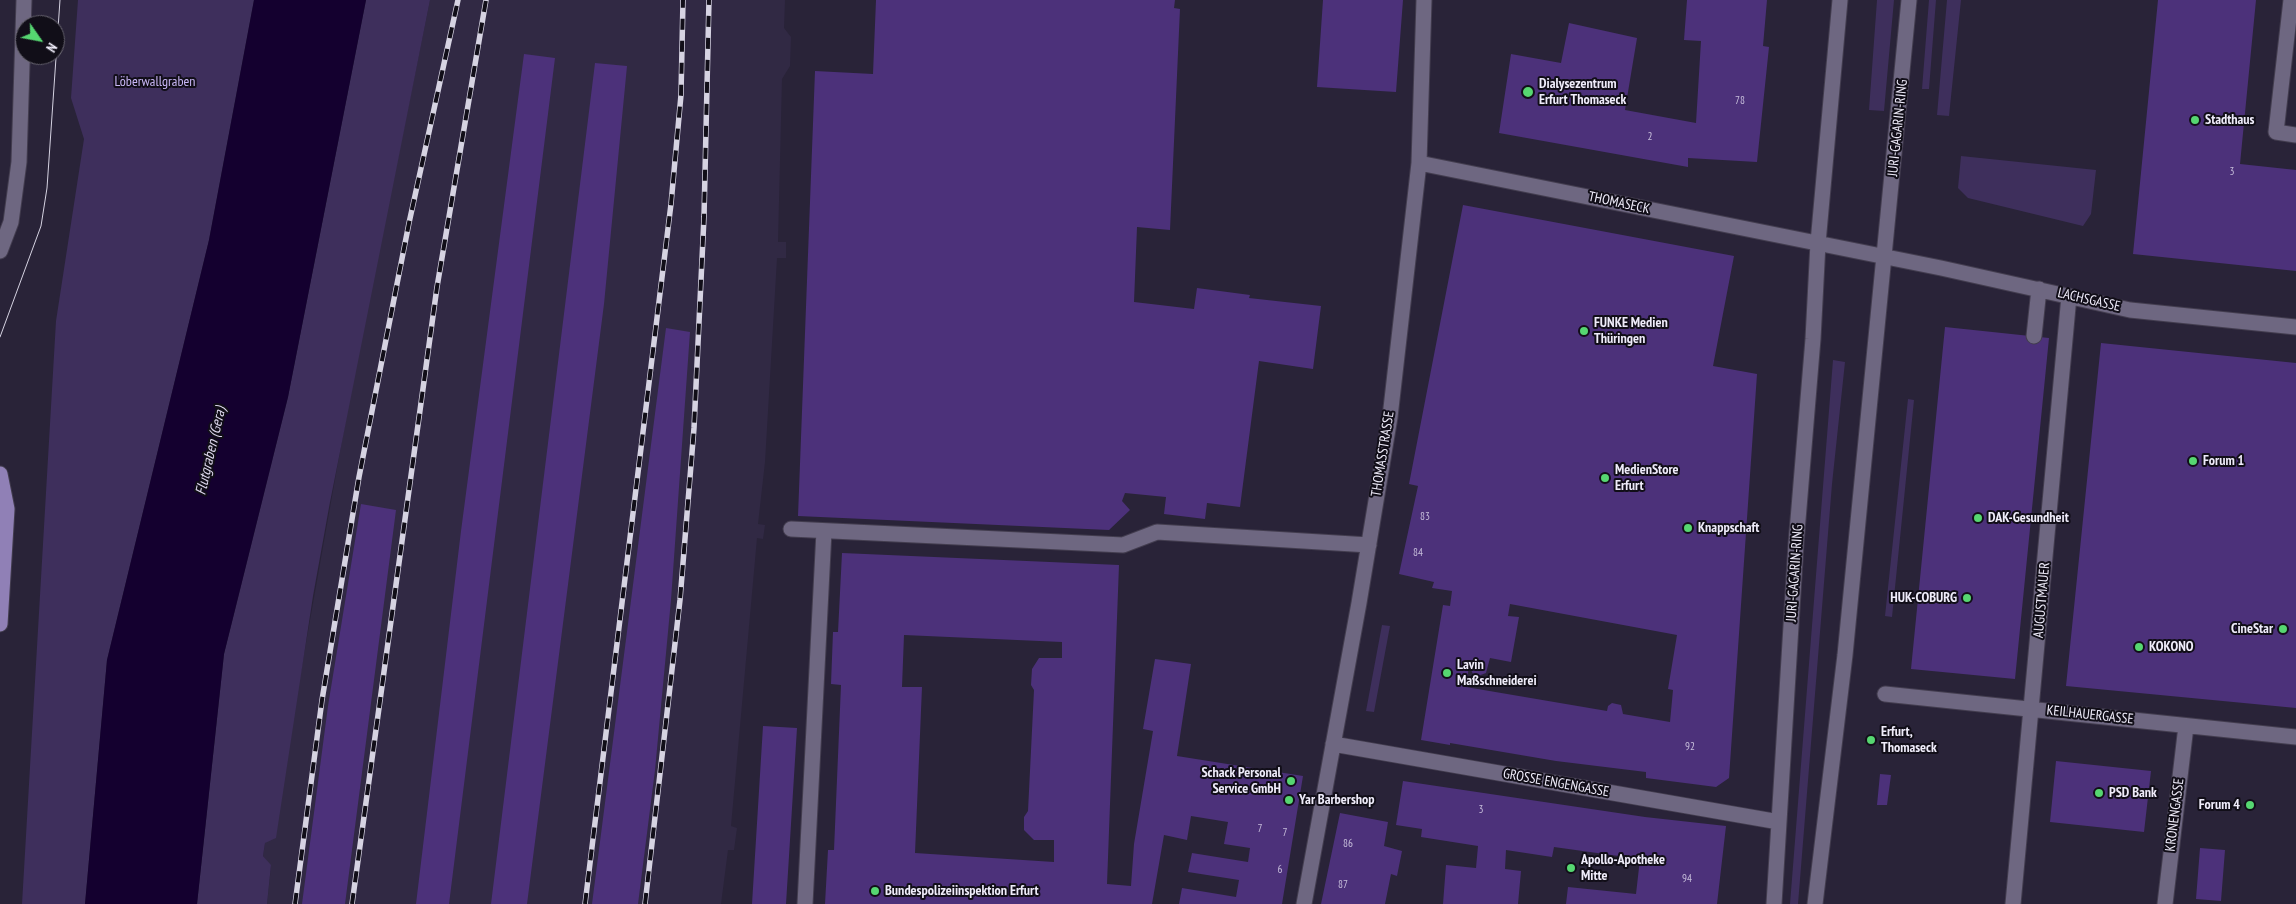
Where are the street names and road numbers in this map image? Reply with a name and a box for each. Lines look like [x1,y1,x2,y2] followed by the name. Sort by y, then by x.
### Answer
[1885,79,1911,177] street label: JURI-GAGARIN-RING
[1587,188,1651,218] street label: THOMASECK
[2056,285,2122,315] street label: LACHSGASSE
[1368,410,1398,498] street label: THOMASSTRASSE
[1783,524,1807,622] street label: JURI-GAGARIN-RING
[2030,561,2054,639] street label: AUGUSTMAUER
[2046,702,2134,728] street label: KEILHAUERGASSE
[1502,765,1610,801] street label: GROSSE ENGENGASSE
[2162,778,2188,852] street label: KRONENGASSE

